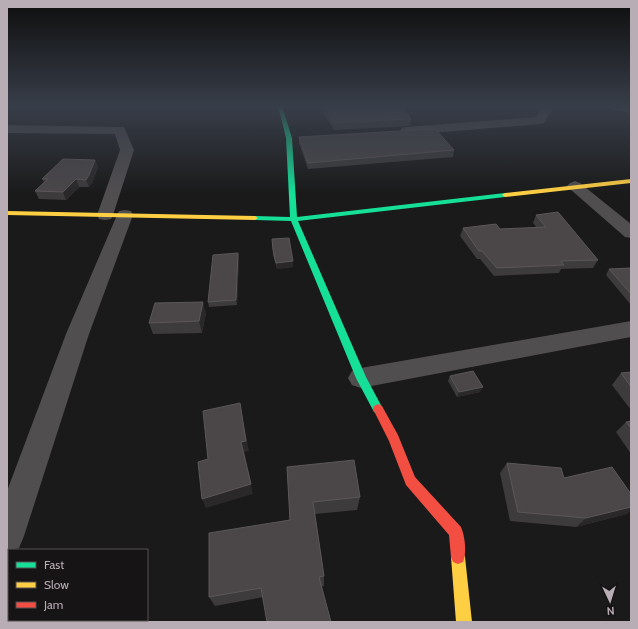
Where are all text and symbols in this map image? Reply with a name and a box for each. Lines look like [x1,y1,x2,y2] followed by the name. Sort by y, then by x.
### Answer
[8,549,148,621] legend
[44,557,64,572] text: Fast
[44,577,69,592] text: Slow
[590,581,630,621] north arrow
[43,597,63,612] text: Jam
[606,604,615,618] text: N

